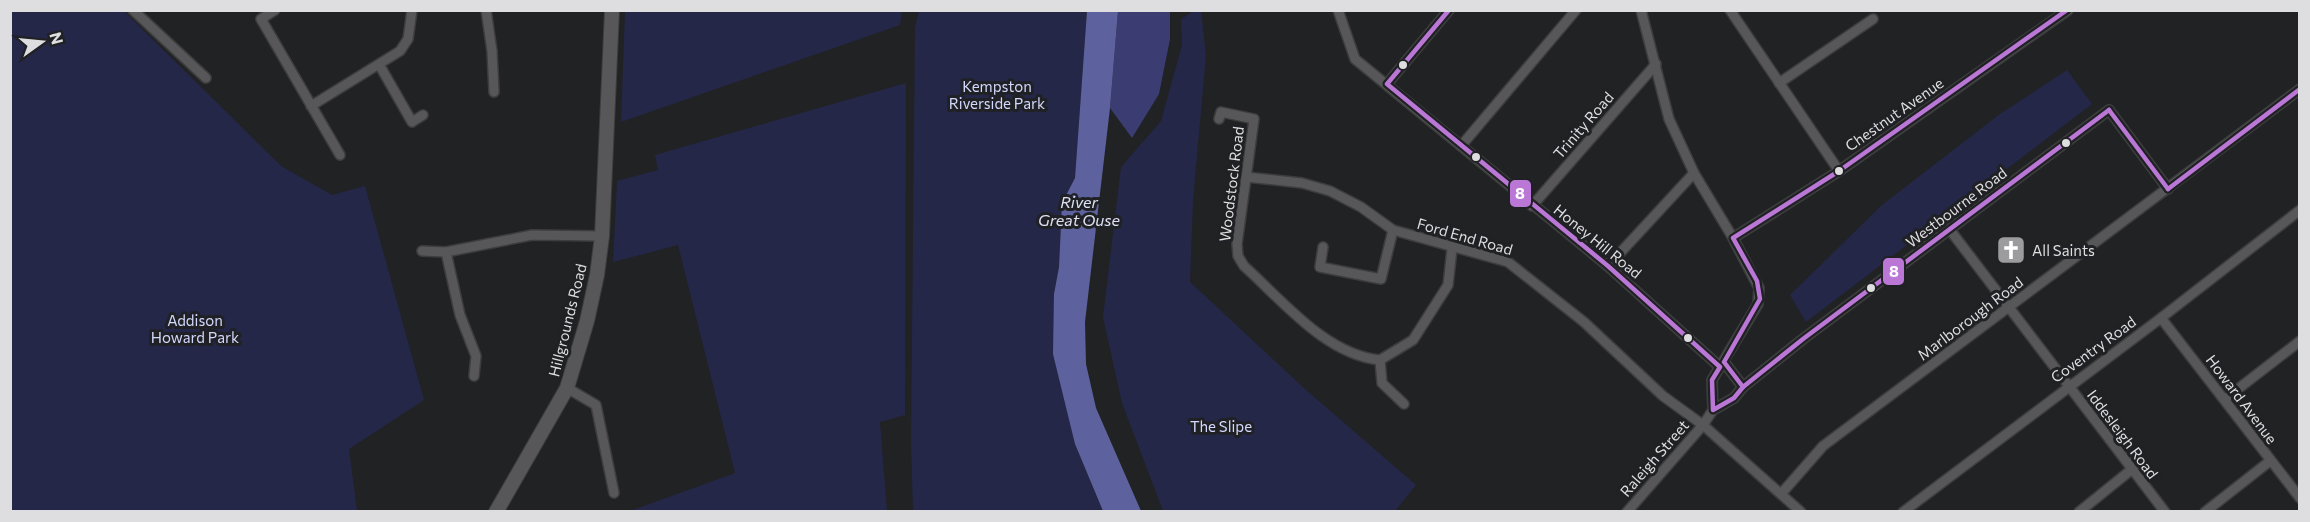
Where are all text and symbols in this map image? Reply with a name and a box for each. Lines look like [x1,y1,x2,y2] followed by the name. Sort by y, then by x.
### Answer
[12,12,72,72] north arrow
[46,30,68,46] text: N
[1397,59,1409,71] unlabelled marker
[1841,73,1947,155] street label: Chestnut Avenue
[949,77,1045,112] park label: Kempston Riverside Park
[1549,88,1617,162] street label: Trinity Road
[1215,125,1247,243] street label: Woodstock Road
[2060,137,2072,149] unlabelled marker
[1470,151,1482,163] unlabelled marker
[1902,163,2010,251] street label: Westbourne Road
[1833,165,1845,177] unlabelled marker
[1509,179,1532,208] line badge: 8
[1515,183,1525,202] text: 8
[1038,192,1121,229] water label: River Great Ouse
[1550,200,1646,282] street label: Honey Hill Road
[1415,214,1515,258] street label: Ford End Road
[1995,234,2027,266] church icon: All Saints
[2032,241,2095,259] place label: All Saints
[1882,257,1905,286] line badge: 8
[1889,261,1899,280] text: 8
[544,262,590,378] street label: Hillgrounds Road
[1914,272,2026,364] street label: Marlborough Road
[1865,282,1877,294] unlabelled marker
[151,311,239,346] park label: Addison Howard Park
[2047,312,2139,386] street label: Coventry Road
[1682,332,1694,344] unlabelled marker
[2203,351,2281,447] street label: Howard Avenue
[2084,386,2162,482] street label: Iddesleigh Road
[1616,416,1692,500] street label: Raleigh Street
[1190,417,1252,435] park label: The Slipe

